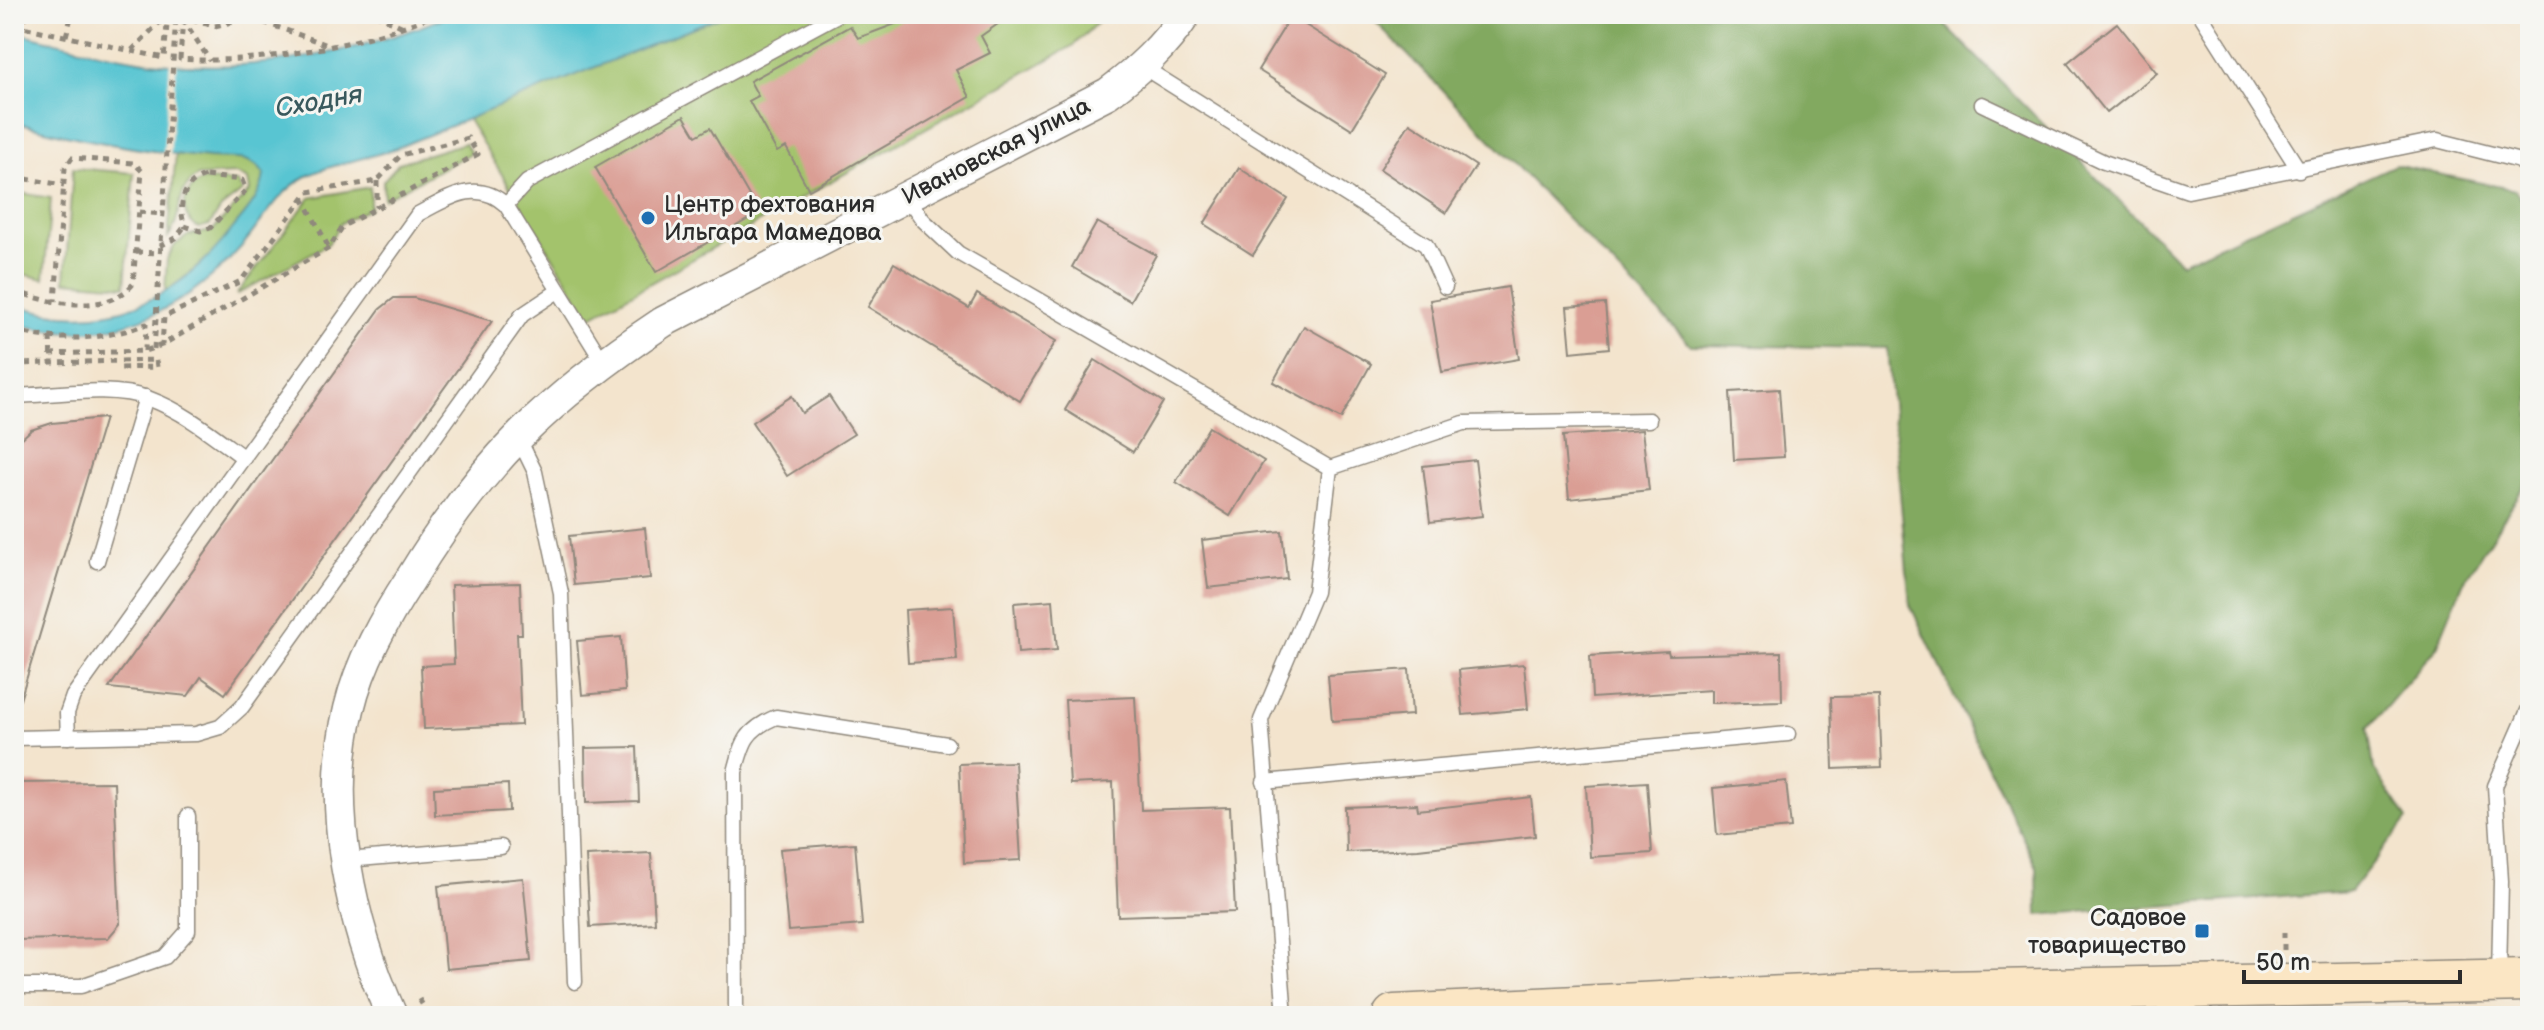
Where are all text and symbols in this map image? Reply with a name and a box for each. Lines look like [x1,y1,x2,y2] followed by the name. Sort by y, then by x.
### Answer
[273,79,366,125] water label: Сходня
[897,91,1095,211] street label: Ивановская улица
[664,190,882,247] place label: Центр фехтования Ильгара Мамедова
[639,209,657,227] marker: Центр фехтования Ильгара Мамедова
[2028,903,2186,960] place label: Садовое товарищество
[2193,922,2211,940] marker: Садовое товарищество
[2244,934,2460,984] scale bar
[2256,948,2310,977] text: 50 m

